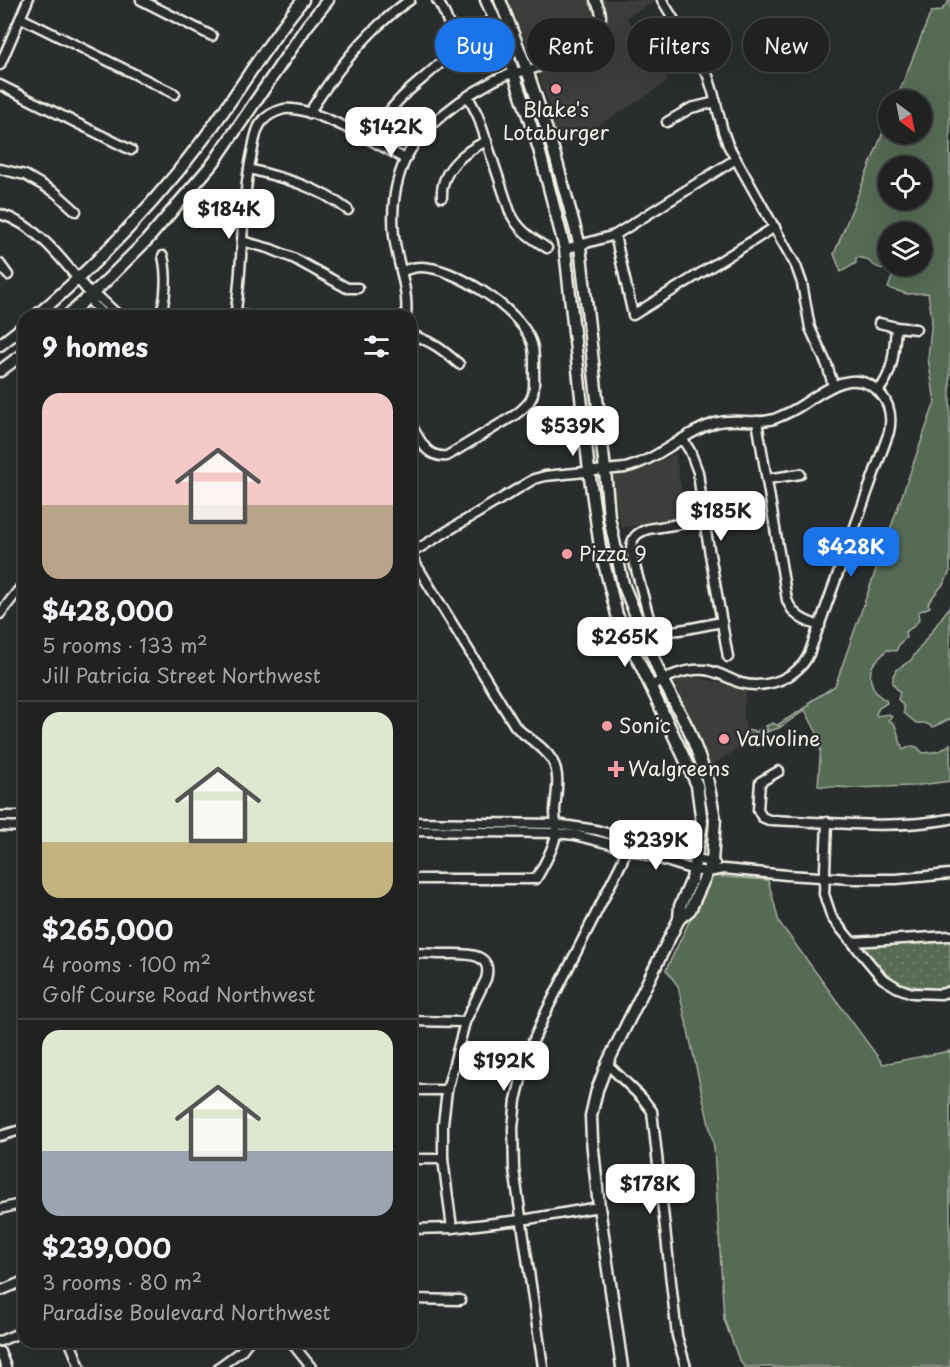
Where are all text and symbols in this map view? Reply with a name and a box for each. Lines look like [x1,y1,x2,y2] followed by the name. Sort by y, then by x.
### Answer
[435,18,515,72] chip: Buy
[527,18,615,72] chip: Rent
[627,18,731,72] chip: Filters
[743,18,829,72] chip: New
[549,82,563,96] marker: Blake's Lotaburger
[878,90,932,144] north arrow
[878,90,932,276] map controls
[503,94,610,147] place label: Blake's Lotaburger
[349,107,433,158] pin: $142K
[359,111,423,141] text: $142K
[878,156,932,210] button: locate
[187,189,271,240] pin: $184K
[197,193,261,223] text: $184K
[878,222,932,276] button: layers
[42,327,148,366] text: 9 homes
[360,330,393,363] icon: filters
[531,406,615,457] pin: $539K
[541,410,605,440] text: $539K
[164,432,272,540] icon: home
[679,491,763,542] pin: $185K
[690,495,752,525] text: $185K
[809,527,893,578] pin: $428K
[817,531,885,561] text: $428K
[579,538,647,568] place label: Pizza 9
[560,547,574,561] marker: Pizza 9
[42,591,174,630] text: $428,000
[583,617,667,668] pin: $265K
[591,621,659,651] text: $265K
[42,630,208,660] text: 5 rooms · 133 m²
[42,660,321,690] text: Jill Patricia Street Northwest
[619,710,671,740] place label: Sonic
[600,719,614,733] marker: Sonic
[736,723,820,753] place label: Valvoline
[717,732,731,746] marker: Valvoline
[164,751,272,859] icon: home
[628,753,730,783] place label: Walgreens
[609,762,623,776] marker: Walgreens
[614,820,698,871] pin: $239K
[623,824,689,854] text: $239K
[42,910,173,949] text: $265,000
[42,949,211,979] text: 4 rooms · 100 m²
[42,979,315,1009] text: Golf Course Road Northwest
[462,1041,546,1092] pin: $192K
[473,1045,535,1075] text: $192K
[164,1069,272,1177] icon: home
[608,1164,692,1215] pin: $178K
[620,1168,680,1198] text: $178K
[42,1228,171,1267] text: $239,000
[42,1267,202,1297] text: 3 rooms · 80 m²
[42,1297,331,1327] text: Paradise Boulevard Northwest

